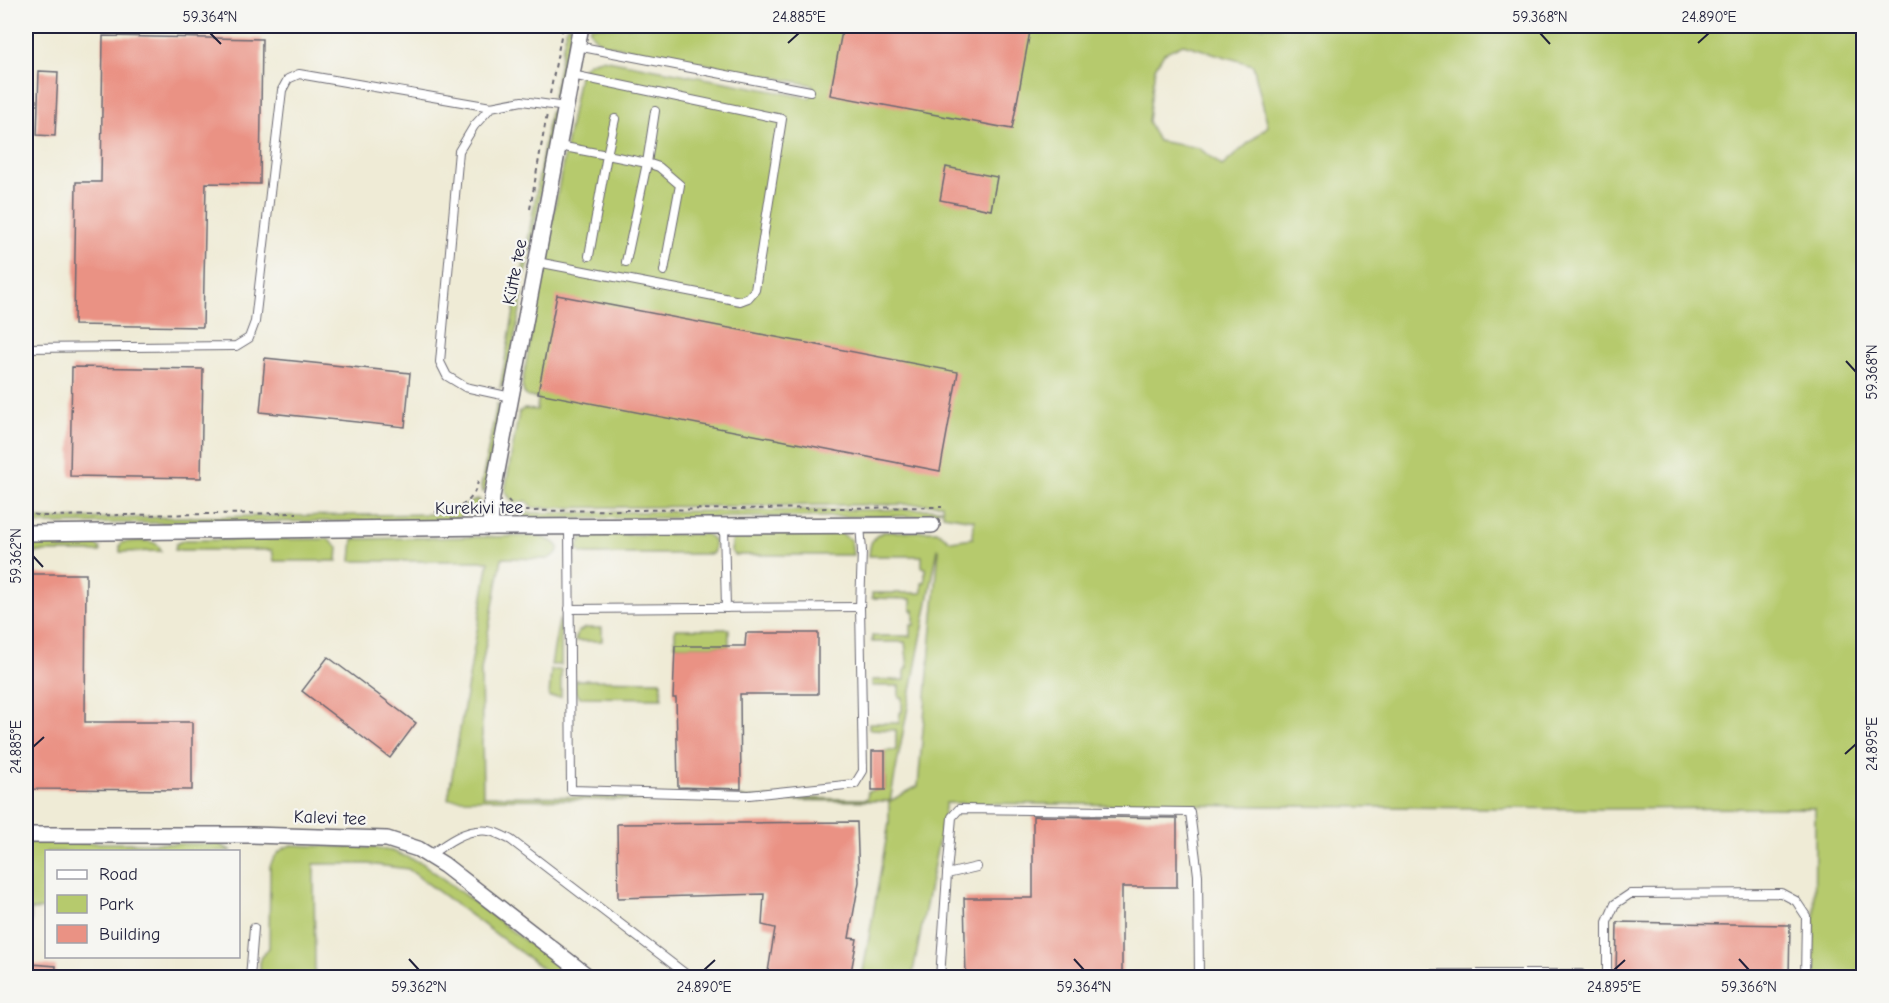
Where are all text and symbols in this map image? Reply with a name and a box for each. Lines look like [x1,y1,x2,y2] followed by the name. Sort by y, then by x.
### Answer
[183,8,237,26] text: 59.364°N
[772,8,826,26] text: 24.885°E
[1512,8,1568,26] text: 59.368°N
[1682,8,1736,26] text: 24.890°E
[498,237,532,307] street label: Kütte tee
[1863,344,1881,400] text: 59.368°N
[435,497,523,519] street label: Kurekivi tee
[7,528,25,584] text: 59.362°N
[1863,717,1881,771] text: 24.895°E
[7,720,25,774] text: 24.885°E
[293,806,367,830] street label: Kalevi tee
[45,850,240,958] legend
[99,864,138,885] text: Road
[99,894,134,915] text: Park
[99,924,161,945] text: Building
[391,978,447,996] text: 59.362°N
[677,978,731,996] text: 24.890°E
[1057,978,1111,996] text: 59.364°N
[1587,978,1641,996] text: 24.895°E
[1721,978,1777,996] text: 59.366°N

